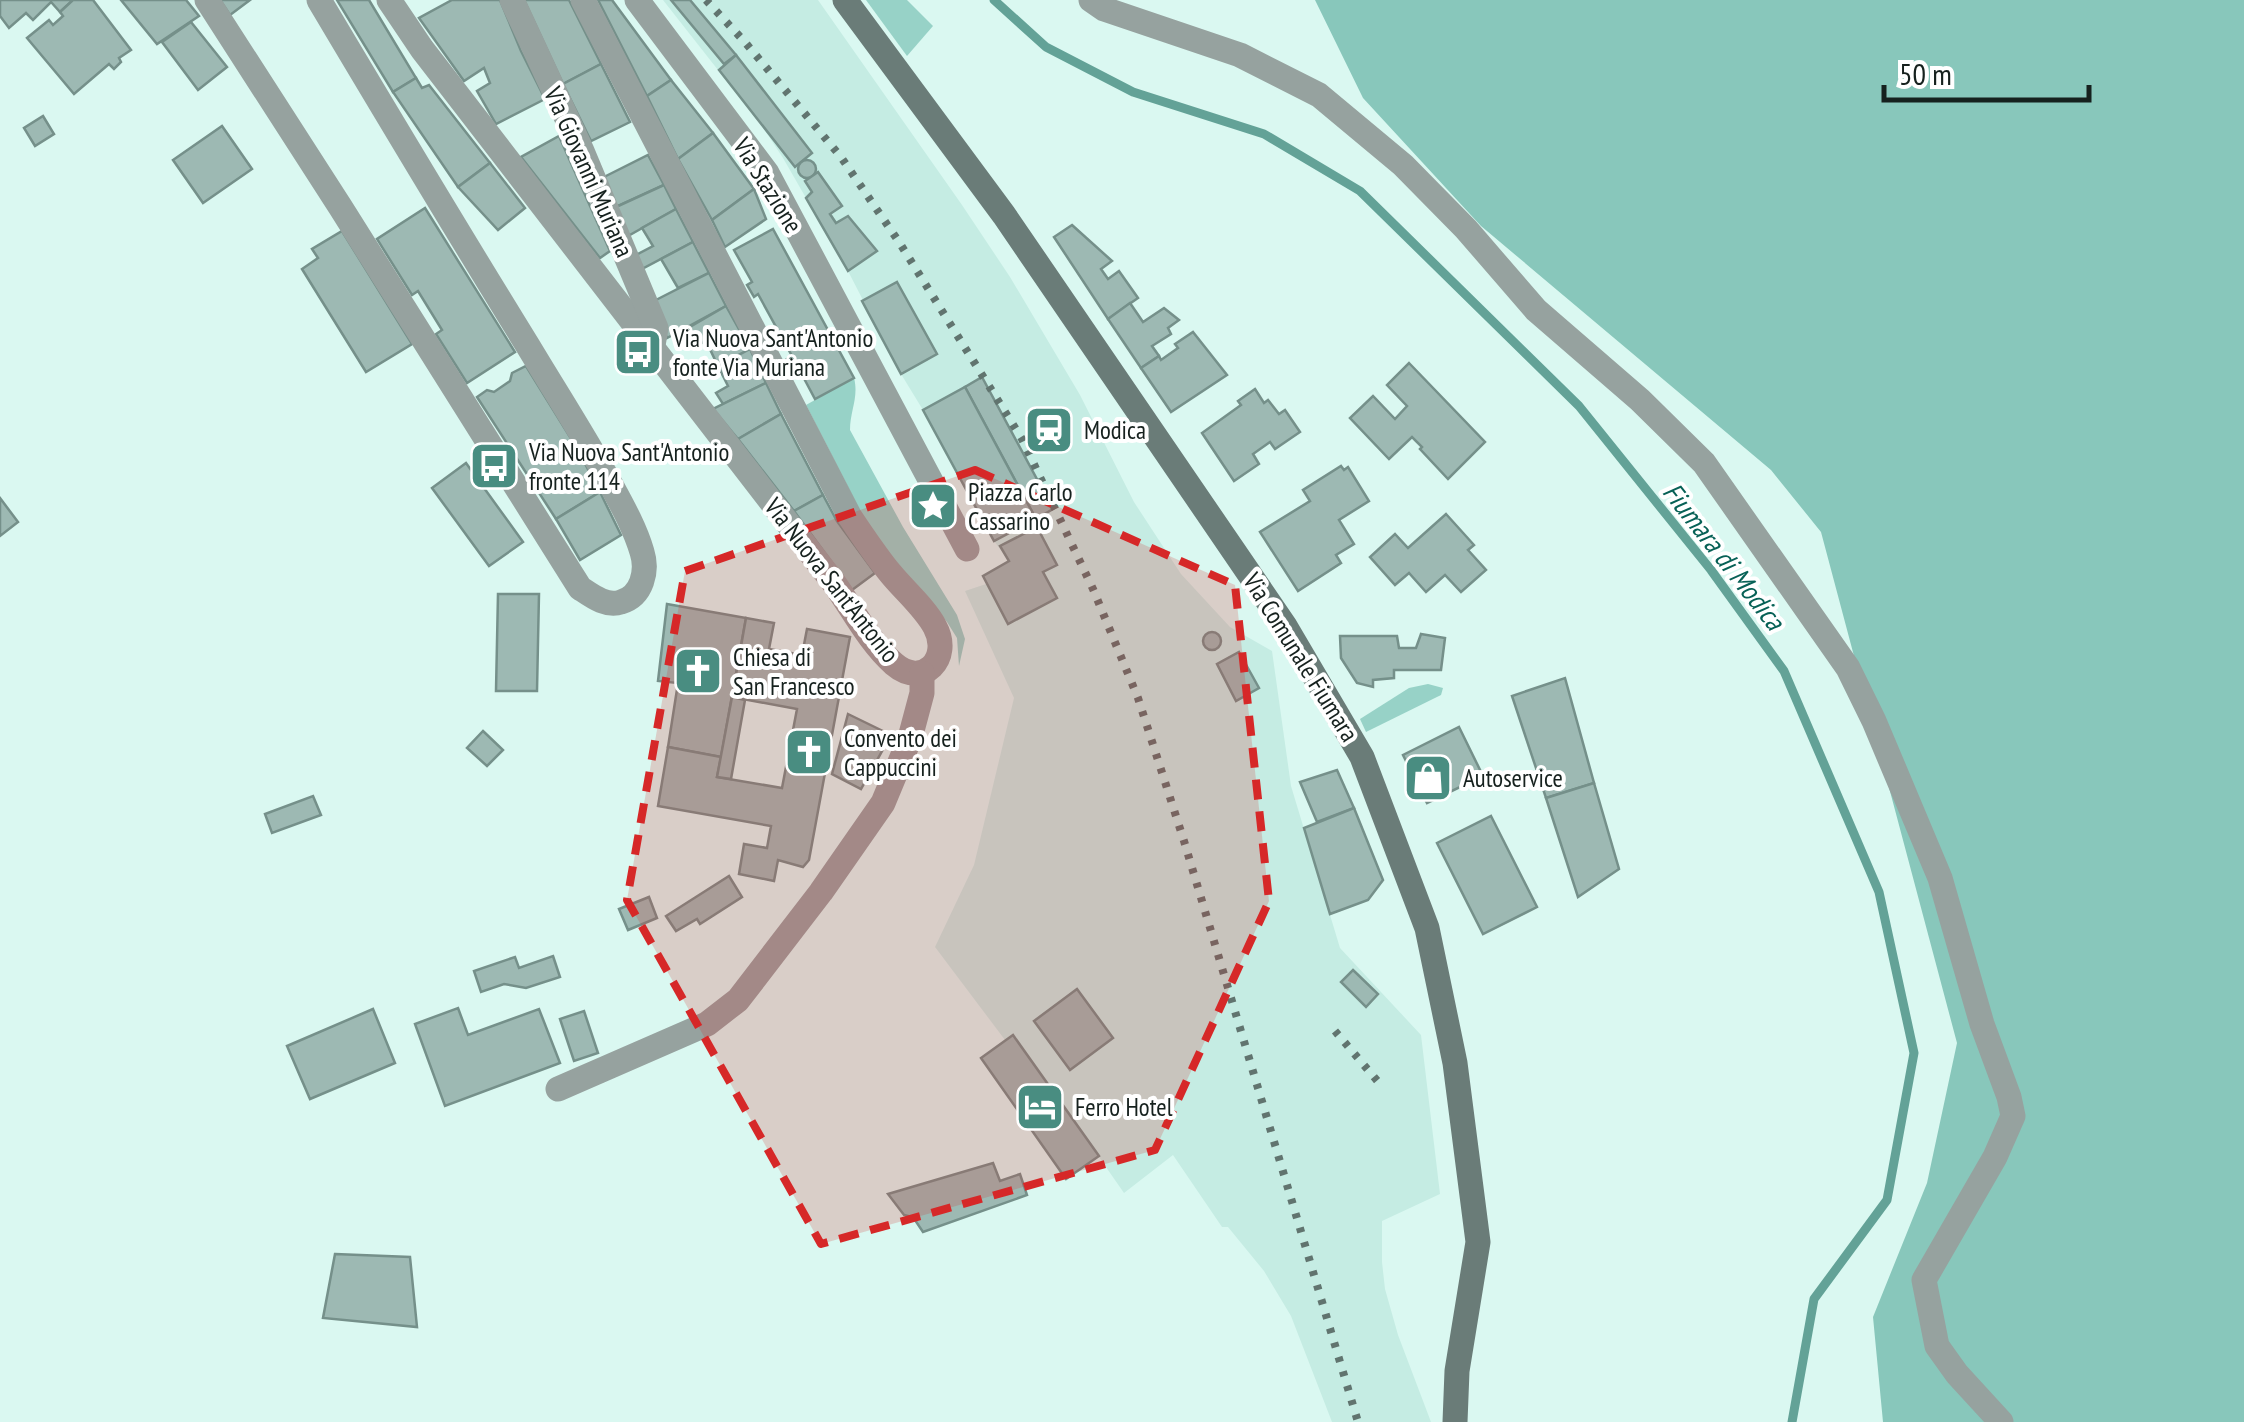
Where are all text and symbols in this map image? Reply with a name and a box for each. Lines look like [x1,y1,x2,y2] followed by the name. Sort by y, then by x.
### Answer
[1884,40,2089,102] scale bar
[1899,54,1952,93] text: 50 m
[537,81,641,262] street label: Via Giovanni Muriana
[726,131,810,239] street label: Via Stazione
[672,322,873,383] place label: Via Nuova Sant'Antonio fonte Via Muriana
[612,326,664,378] bus stop icon: Via Nuova Sant'Antonio fonte Via Muriana
[1023,404,1075,456] station icon: Modica
[1084,414,1146,446] place label: Modica
[528,436,729,497] place label: Via Nuova Sant'Antonio fronte 114
[468,440,520,492] bus stop icon: Via Nuova Sant'Antonio fronte 114
[1655,474,1795,638] water label: Fiumara di Modica
[968,476,1073,537] place label: Piazza Carlo Cassarino
[907,480,959,532] place icon: Piazza Carlo Cassarino
[757,490,906,669] street label: Via Nuova Sant'Antonio
[1236,566,1366,747] street label: Via Comunale Fiumara
[733,641,855,702] place label: Chiesa di San Francesco
[672,645,724,697] church icon: Chiesa di San Francesco
[844,722,957,783] place label: Convento dei Cappuccini
[783,726,835,778] church icon: Convento dei Cappuccini
[1402,752,1454,804] shop icon: Autoservice
[1463,762,1563,794] place label: Autoservice
[1014,1081,1066,1133] hotel icon: Ferro Hotel
[1075,1091,1173,1123] place label: Ferro Hotel

